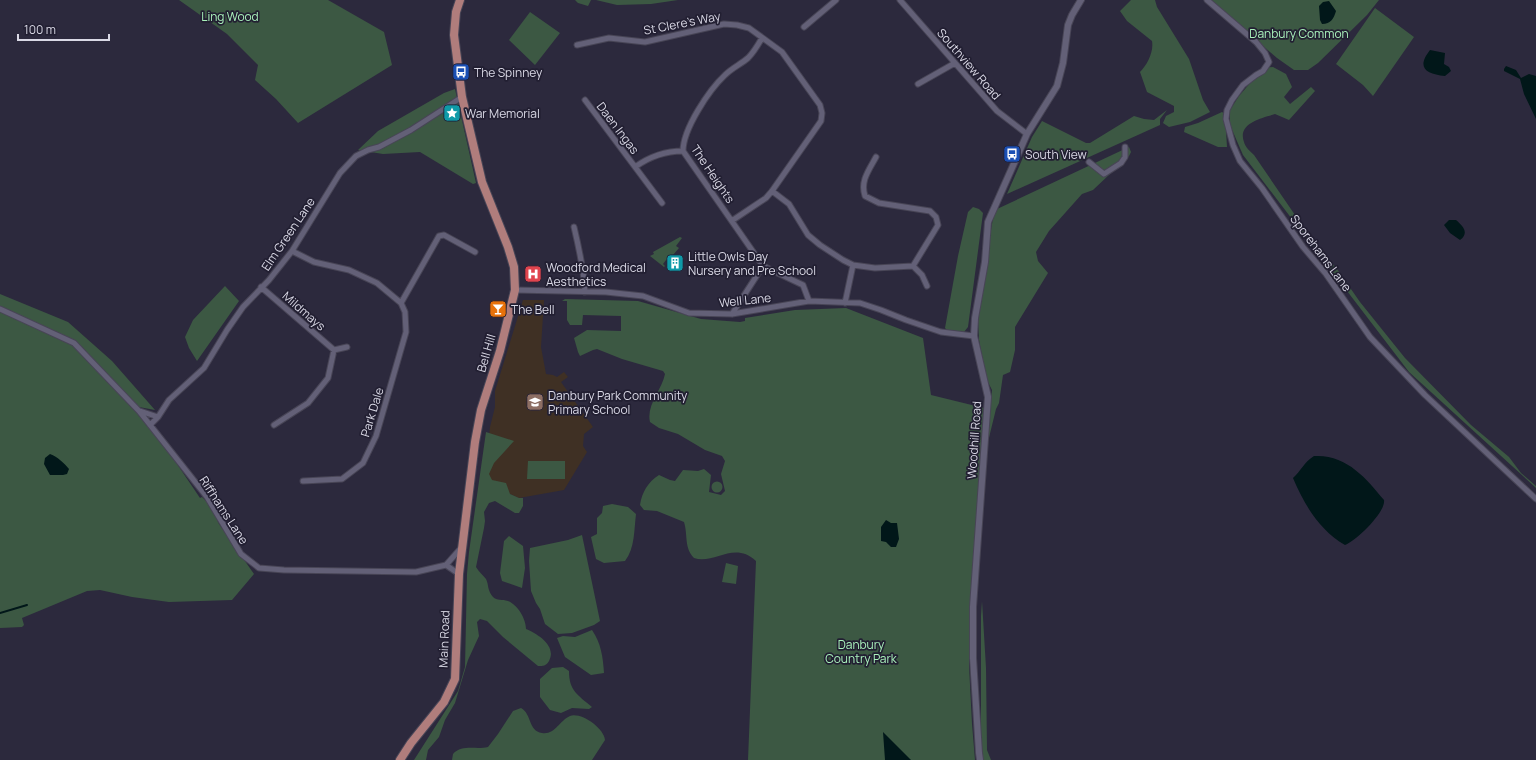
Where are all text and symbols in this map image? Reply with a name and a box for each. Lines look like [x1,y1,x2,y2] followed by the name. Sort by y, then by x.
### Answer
[642,7,723,39] street label: St Clere's Way
[201,8,259,25] park label: Ling Wood
[18,16,109,42] scale bar
[24,21,56,38] text: 100 m
[933,25,1005,103] street label: Southview Road
[1249,25,1349,42] park label: Danbury Common
[451,62,471,82] bus stop icon: The Spinney
[474,64,543,81] place label: The Spinney
[593,98,643,158] street label: Daen Ingas
[442,103,462,123] place icon: War Memorial
[465,105,540,122] place label: War Memorial
[687,141,739,207] street label: The Heights
[1002,144,1022,164] bus stop icon: South View
[1025,146,1087,163] place label: South View
[257,194,319,274] street label: Elm Green Lane
[1286,211,1356,295] street label: Sporehams Lane
[688,248,816,279] place label: Little Owls Day Nursery and Pre School
[665,253,685,273] building icon: Little Owls Day Nursery and Pre School
[546,259,646,290] place label: Woodford Medical Aesthetics
[523,264,543,284] hospital icon: Woodford Medical Aesthetics
[279,288,329,334] street label: Mildmays
[718,289,772,311] street label: Well Lane
[488,299,508,319] bar icon: The Bell
[511,301,555,318] place label: The Bell
[472,332,500,374] street label: Bell Hill
[356,385,388,439] street label: Park Dale
[548,387,688,418] place label: Danbury Park Community Primary School
[525,392,545,412] school or university icon: Danbury Park Community Primary School
[963,400,985,480] street label: Woodhill Road
[196,473,252,547] street label: Riffhams Lane
[435,610,453,668] street label: Main Road
[825,636,898,667] park label: Danbury Country Park

